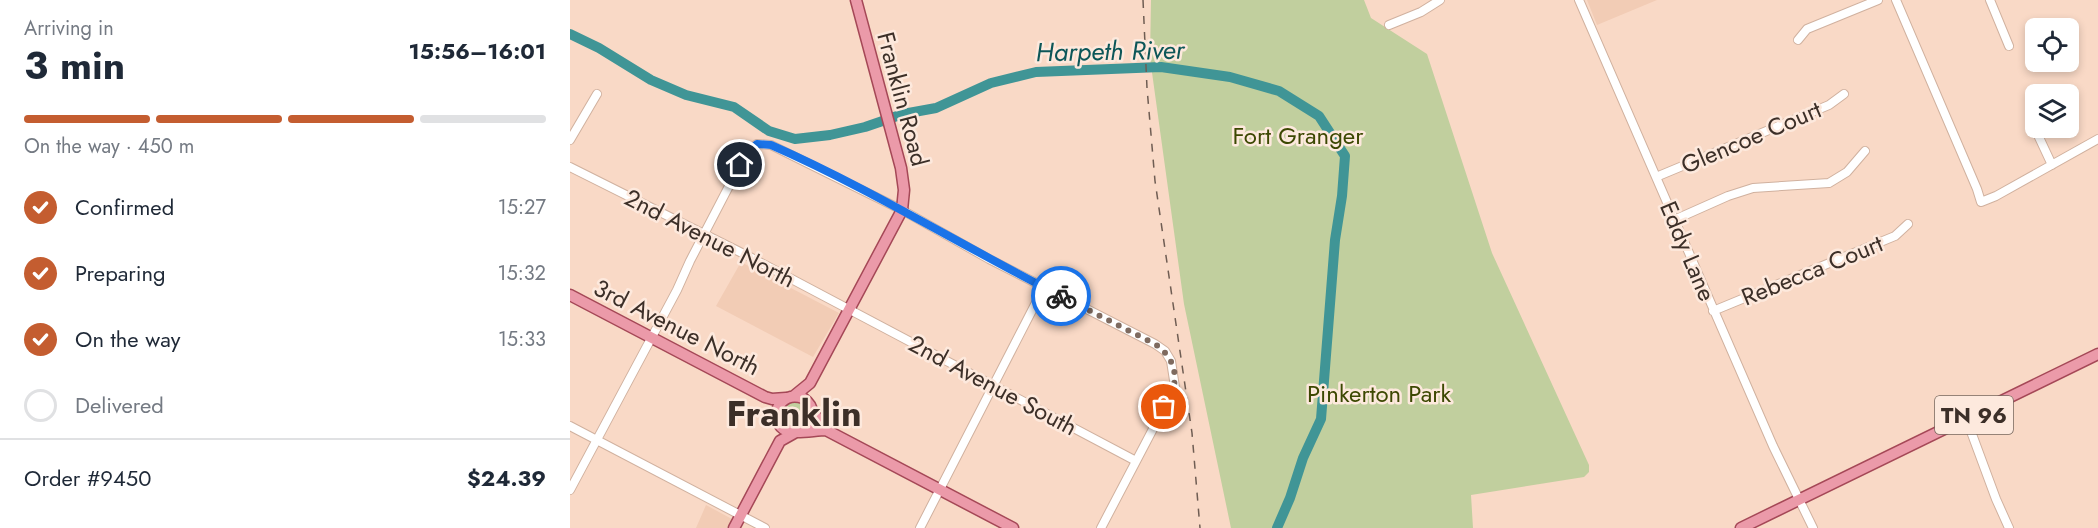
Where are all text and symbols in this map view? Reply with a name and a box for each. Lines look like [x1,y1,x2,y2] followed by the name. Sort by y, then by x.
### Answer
[24,14,114,43] text: Arriving in
[2025,18,2079,138] map controls
[2025,18,2079,72] button: locate
[868,28,938,170] street label: Franklin Road
[1035,31,1186,71] water label: Harpeth River
[409,35,546,67] text: 15:56–16:01
[24,37,125,94] text: 3 min
[2025,84,2079,138] button: layers
[1675,92,1827,182] street label: Glencoe Court
[1233,118,1364,153] park label: Fort Granger
[24,132,194,161] text: On the way · 450 m
[714,139,765,190] pin
[723,148,756,181] icon: home
[619,180,801,296] street label: 2nd Avenue North
[24,191,57,224] icon: check
[75,191,174,223] text: Confirmed
[498,193,546,222] text: 15:27
[1651,196,1725,306] street label: Eddy Lane
[1736,226,1888,314] street label: Rebecca Court
[24,257,57,290] icon: check
[75,257,166,289] text: Preparing
[497,259,546,288] text: 15:32
[1031,266,1091,326] courier
[588,270,766,384] street label: 3rd Avenue North
[1045,280,1078,313] icon: bike
[24,323,57,356] icon: check
[75,323,180,355] text: On the way
[498,325,546,354] text: 15:33
[903,326,1083,444] street label: 2nd Avenue South
[1307,376,1452,411] park label: Pinkerton Park
[1138,381,1189,432] pin
[726,387,862,439] district label: Franklin
[75,389,164,421] text: Delivered
[1147,390,1180,423] icon: bag
[1935,396,2013,434] road number: TN 96
[24,462,151,494] text: Order #9450
[467,462,546,494] text: $24.39

